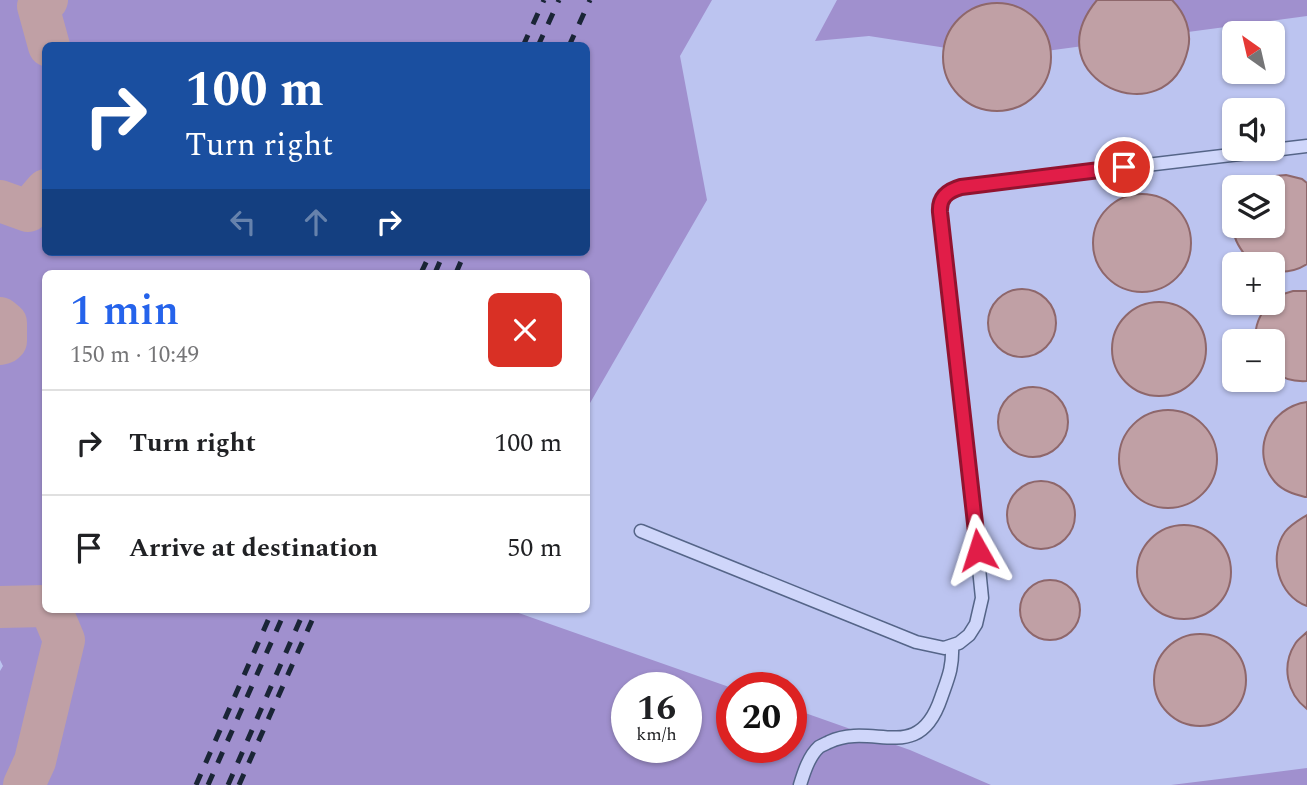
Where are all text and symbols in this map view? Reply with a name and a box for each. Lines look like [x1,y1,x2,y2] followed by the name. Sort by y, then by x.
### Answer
[1222,21,1284,84] north arrow
[1222,21,1285,392] map controls
[185,53,324,128] text: 100 m
[70,70,161,161] icon: right
[1222,98,1285,161] button: sound
[185,121,333,170] text: Turn right
[1094,137,1154,197] pin
[1105,148,1143,186] icon: arrive
[1222,175,1285,238] button: layers
[224,203,262,241] icon: left
[297,203,335,241] icon: ahead
[370,203,408,241] icon: right
[1222,252,1285,315] button: +
[70,280,179,343] text: 1 min
[488,293,562,367] button: close
[1222,329,1285,392] button: −
[70,338,199,373] text: 150 m · 10:49
[129,423,256,463] text: Turn right
[494,423,562,463] text: 100 m
[70,424,108,462] icon: right
[941,513,1015,587] position arrow
[129,528,378,568] text: Arrive at destination
[507,528,562,568] text: 50 m
[70,529,108,567] icon: arrive
[716,672,807,763] speed limit sign: 20
[637,682,676,735] text: 16
[636,721,677,748] text: km/h

